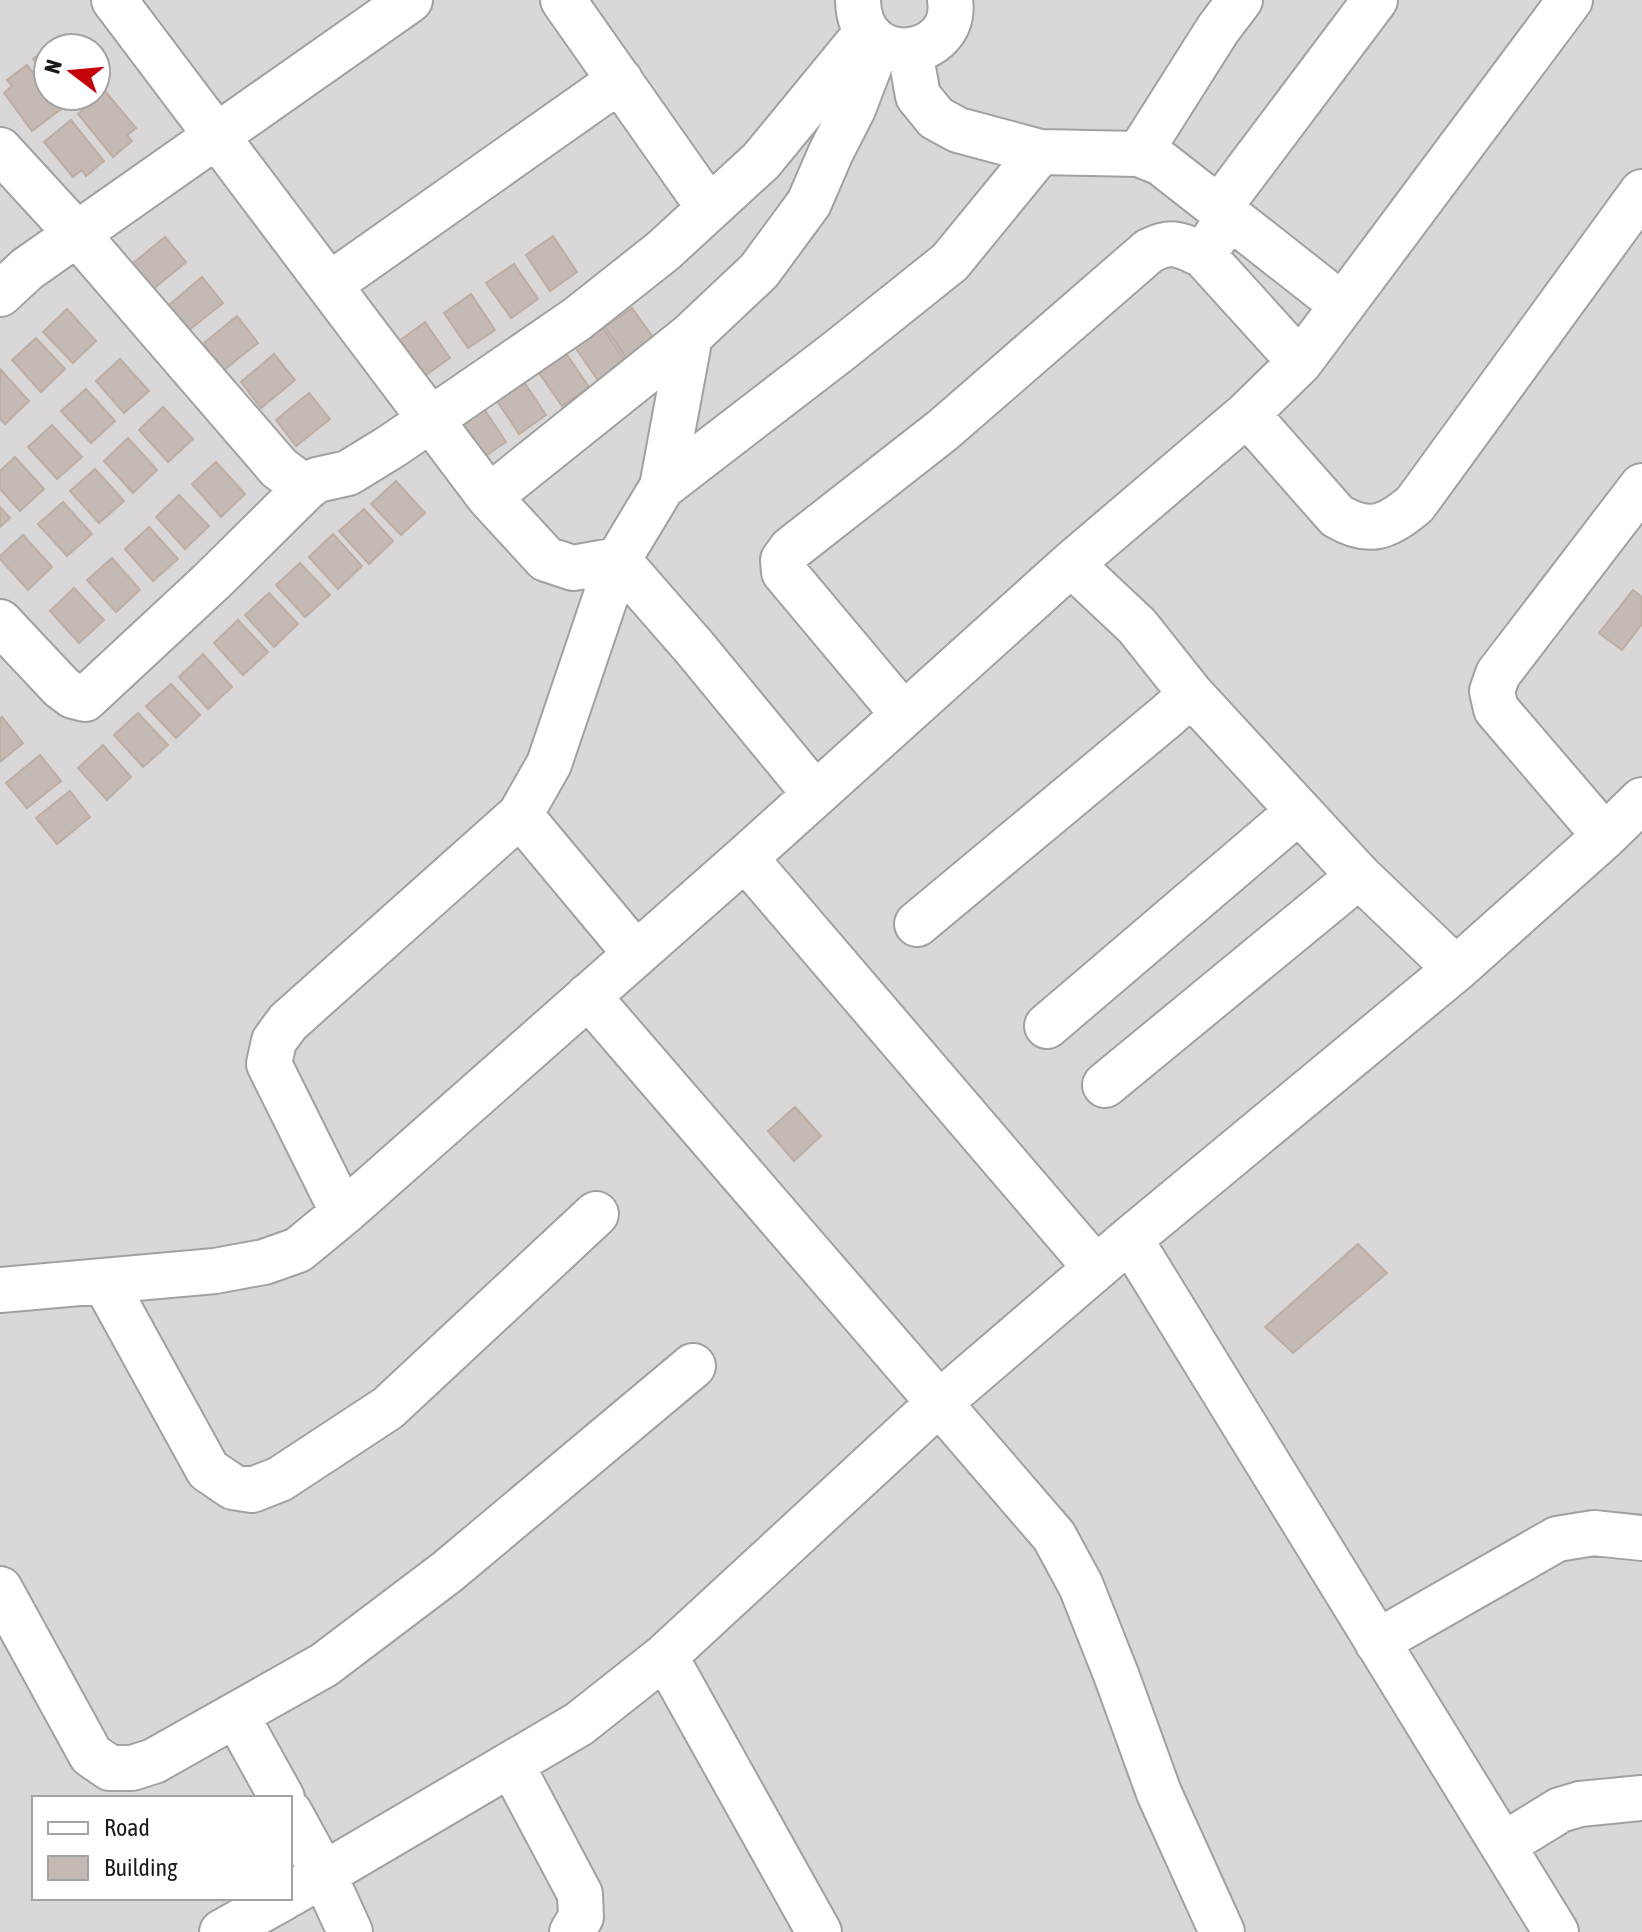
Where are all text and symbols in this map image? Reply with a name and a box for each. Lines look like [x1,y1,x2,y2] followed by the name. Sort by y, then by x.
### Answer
[32,32,112,112] north arrow
[38,57,67,76] text: N
[32,1796,292,1900] legend
[104,1814,150,1841] text: Road
[104,1854,178,1881] text: Building

